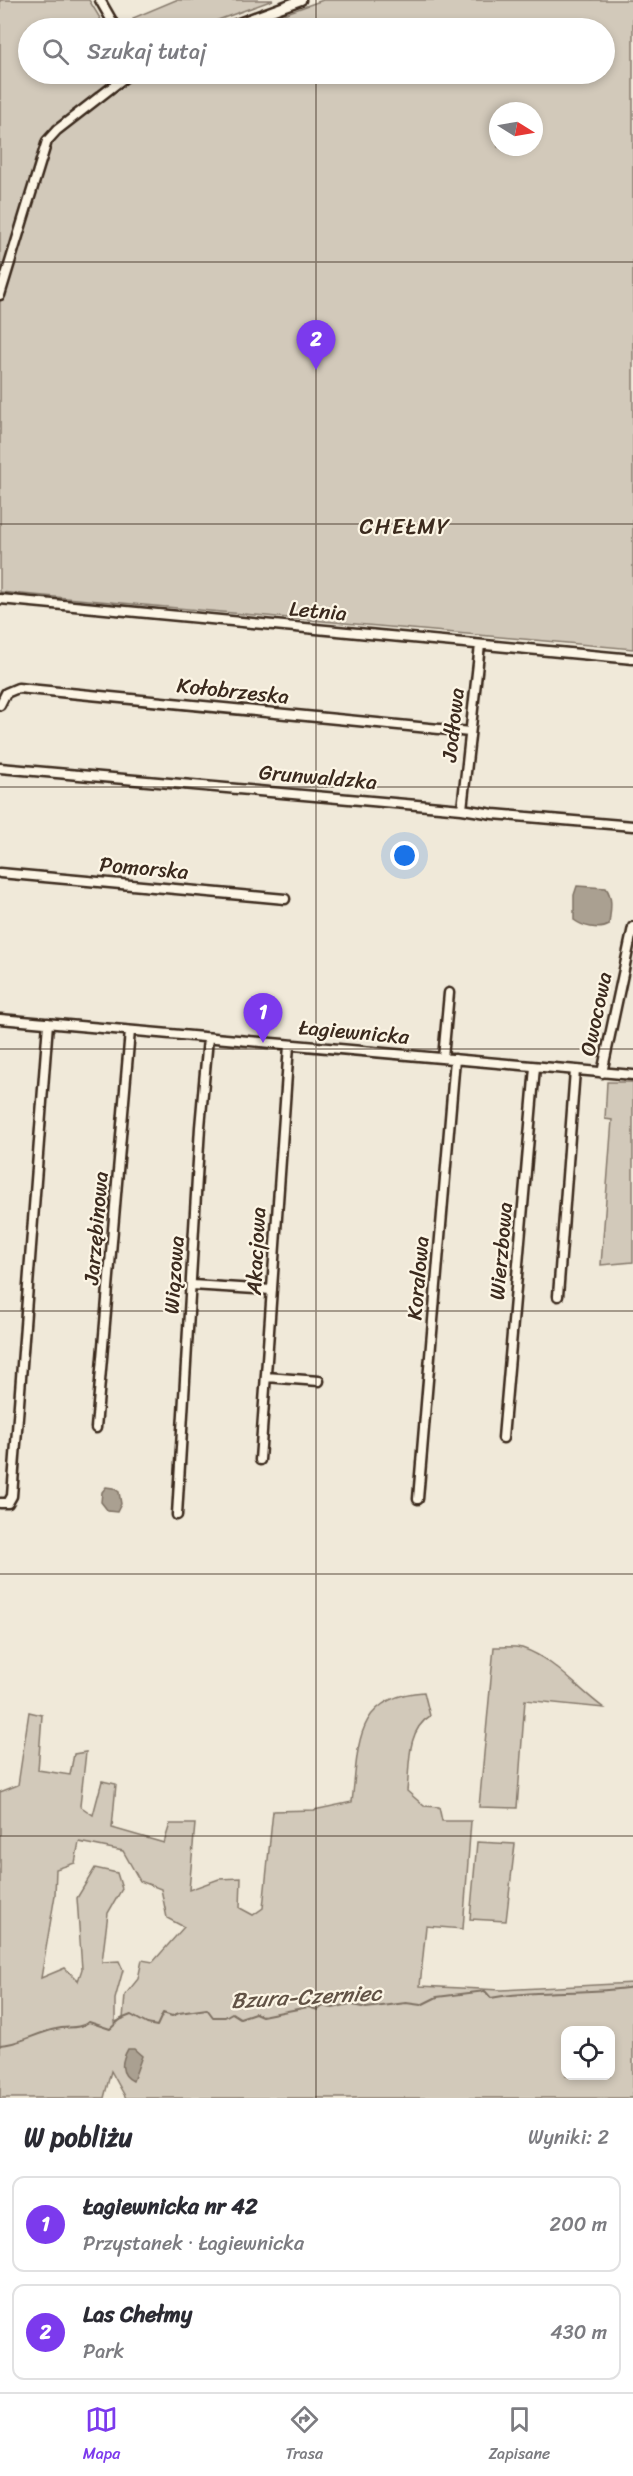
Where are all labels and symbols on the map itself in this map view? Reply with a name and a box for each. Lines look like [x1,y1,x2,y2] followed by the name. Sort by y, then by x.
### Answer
[489,102,543,156] north arrow
[296,320,336,370] pin: 2
[360,507,451,546] district label: CHEŁMY
[288,590,349,632] street label: Letnia
[175,666,291,716] street label: Kołobrzeska
[430,686,476,765] street label: Jodłowa
[258,753,379,801] street label: Grunwaldzka
[390,841,419,870] your location
[98,845,191,891] street label: Pomorska
[569,968,624,1060] street label: Owocowa
[244,994,282,1043] pin: 1
[297,1008,411,1056] street label: Łagiewnicka
[72,1169,120,1287] street label: Jarzębinowa
[478,1200,524,1301] street label: Wierzbowa
[235,1206,277,1297] street label: Akacjowa
[152,1234,196,1315] street label: Wiązowa
[395,1234,441,1322] street label: Koralowa
[230,1973,384,2020] water label: Bzura-Czerniec

